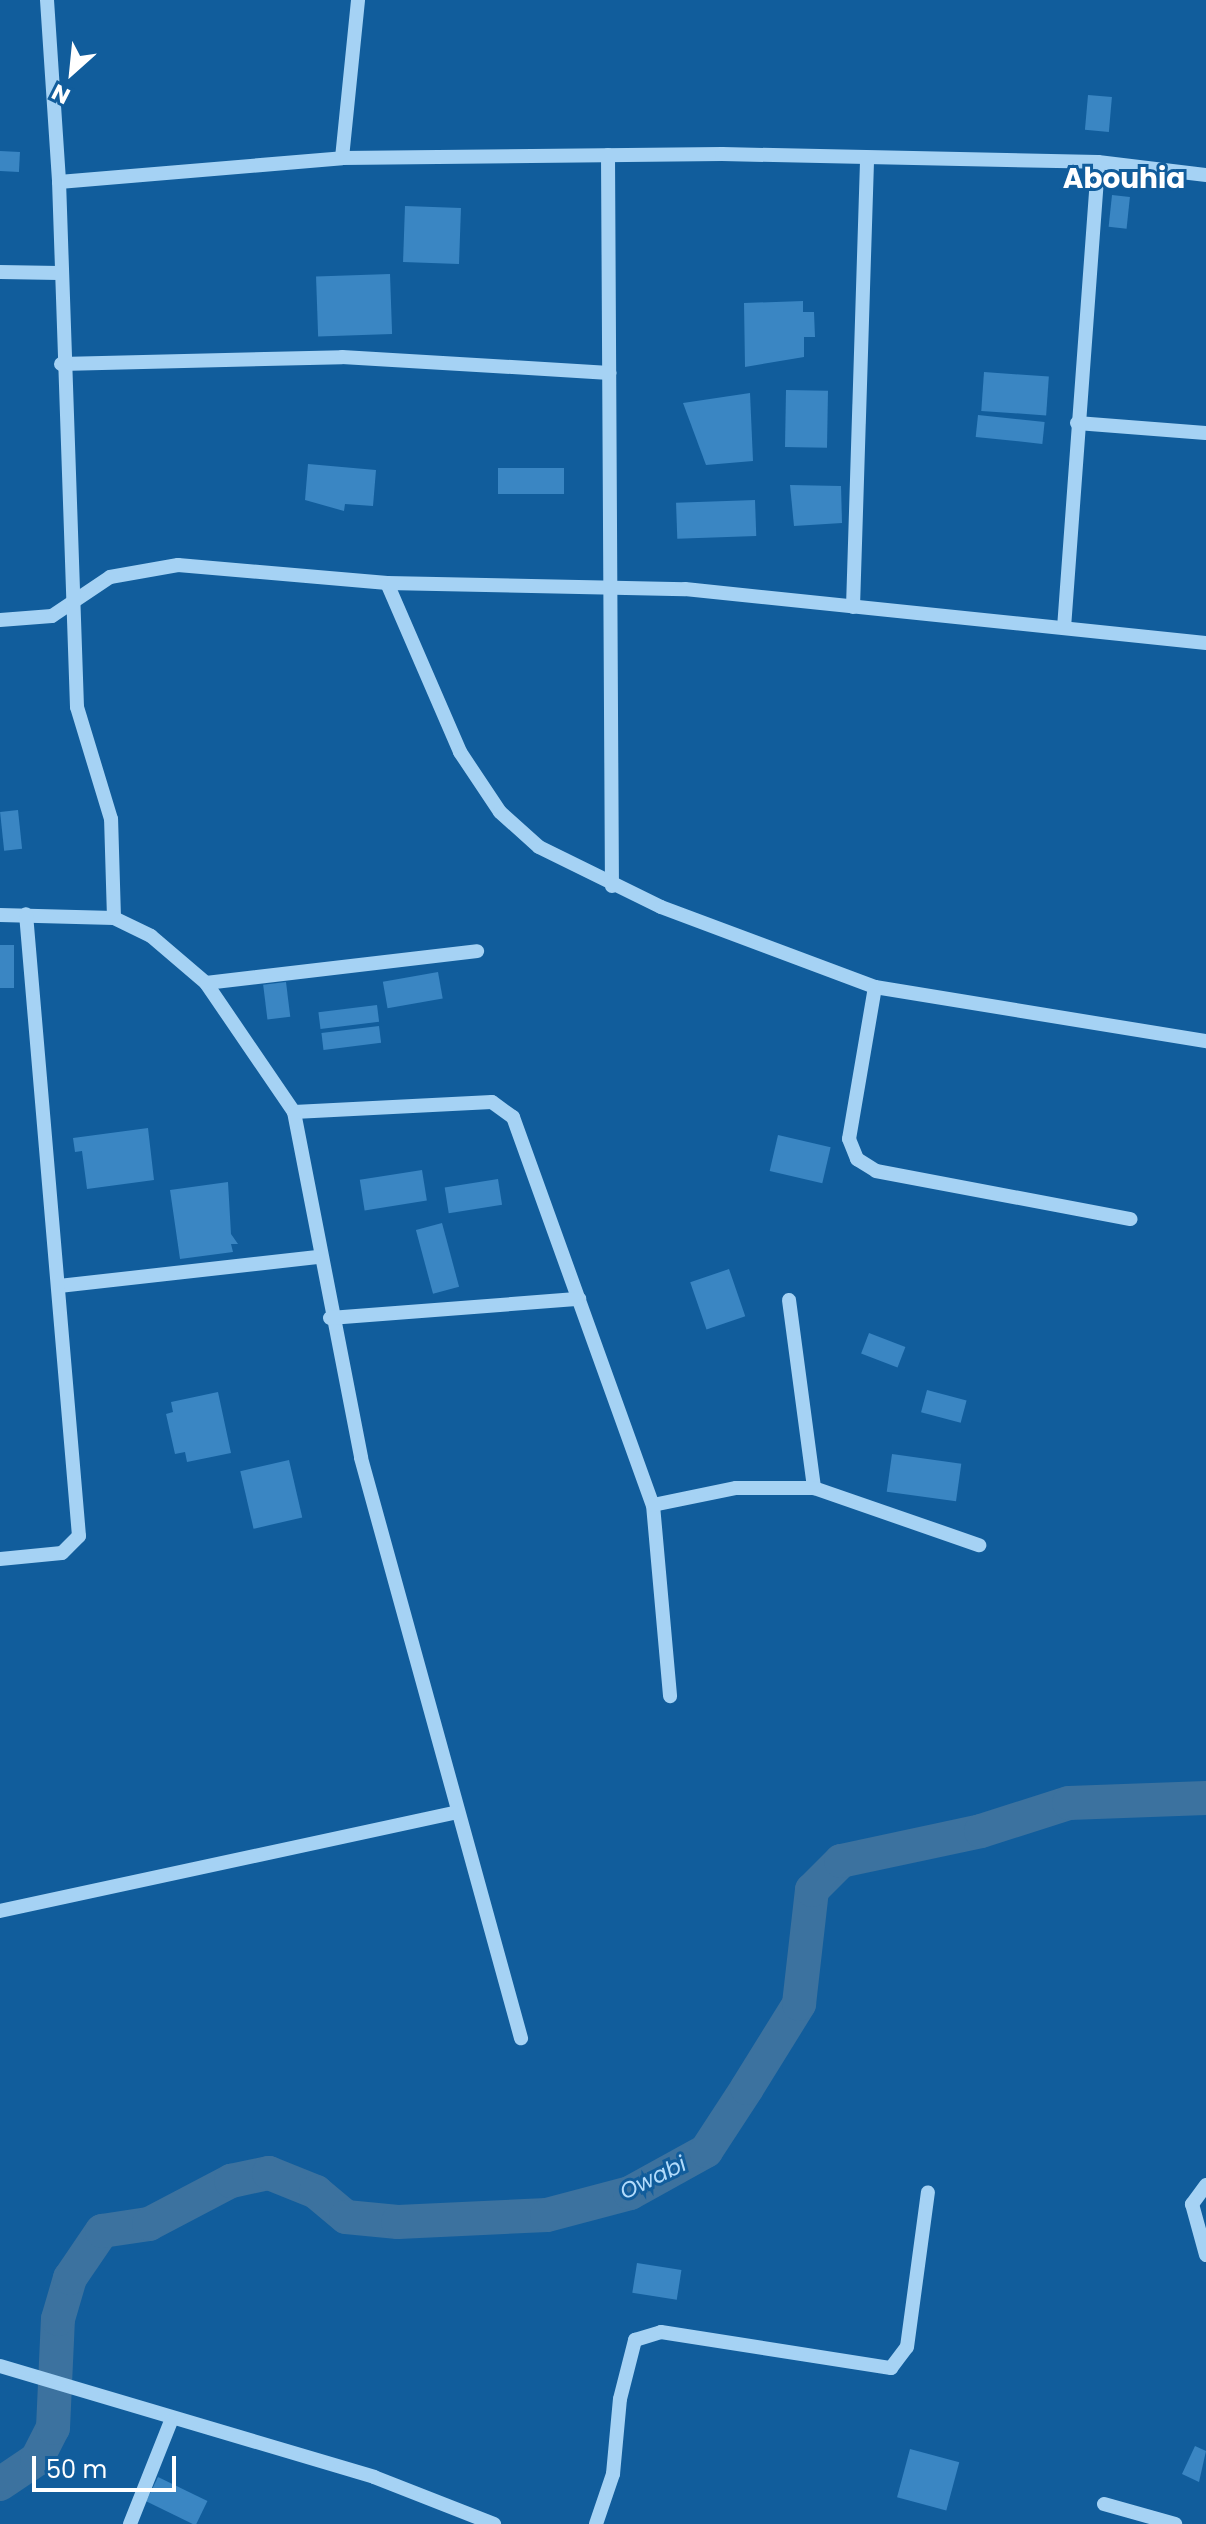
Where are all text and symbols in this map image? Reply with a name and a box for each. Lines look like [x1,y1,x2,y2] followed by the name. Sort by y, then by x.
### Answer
[32,32,112,112] north arrow
[46,76,75,111] text: N
[1063,162,1185,196] district label: Abouhia
[616,2151,690,2205] water label: Owabi
[36,2440,180,2490] scale bar
[46,2453,107,2486] text: 50 m

